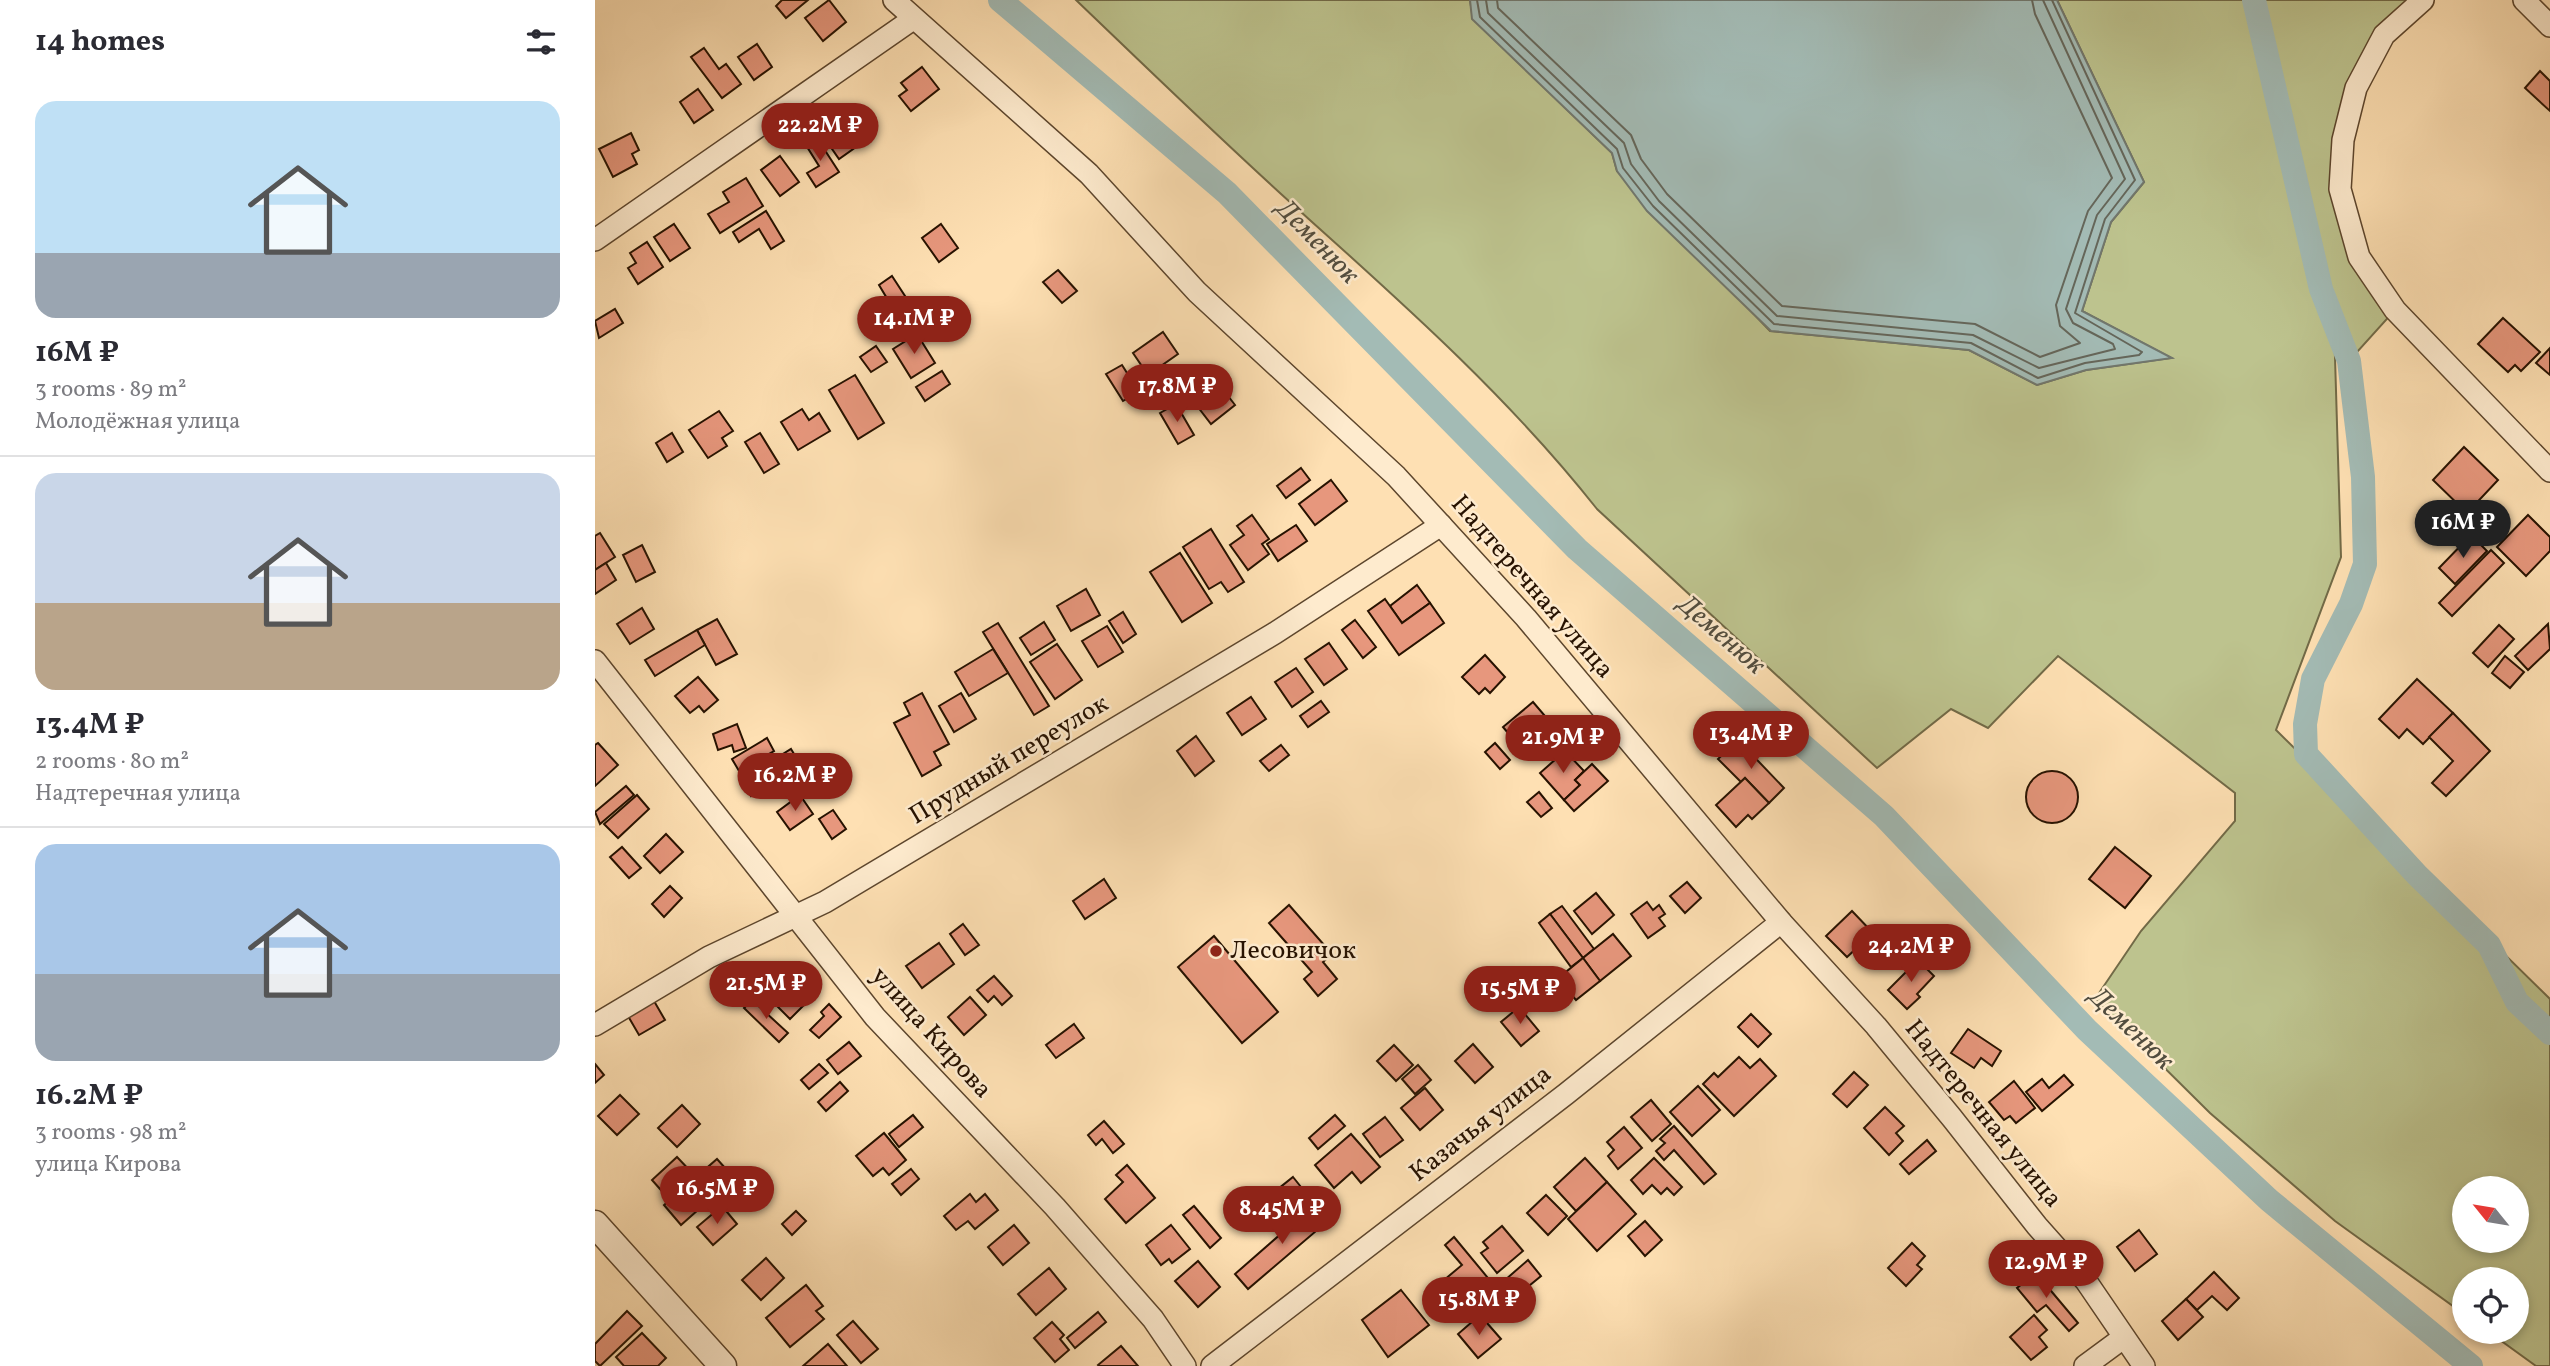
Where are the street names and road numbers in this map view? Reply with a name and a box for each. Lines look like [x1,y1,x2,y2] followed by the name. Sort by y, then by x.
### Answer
[1442,487,1622,687] street label: Надтеречная улица
[903,686,1116,834] street label: Прудный переулок
[862,959,1000,1107] street label: улица Кирова
[1896,1012,2070,1216] street label: Надтеречная улица
[1402,1057,1560,1191] street label: Казачья улица

